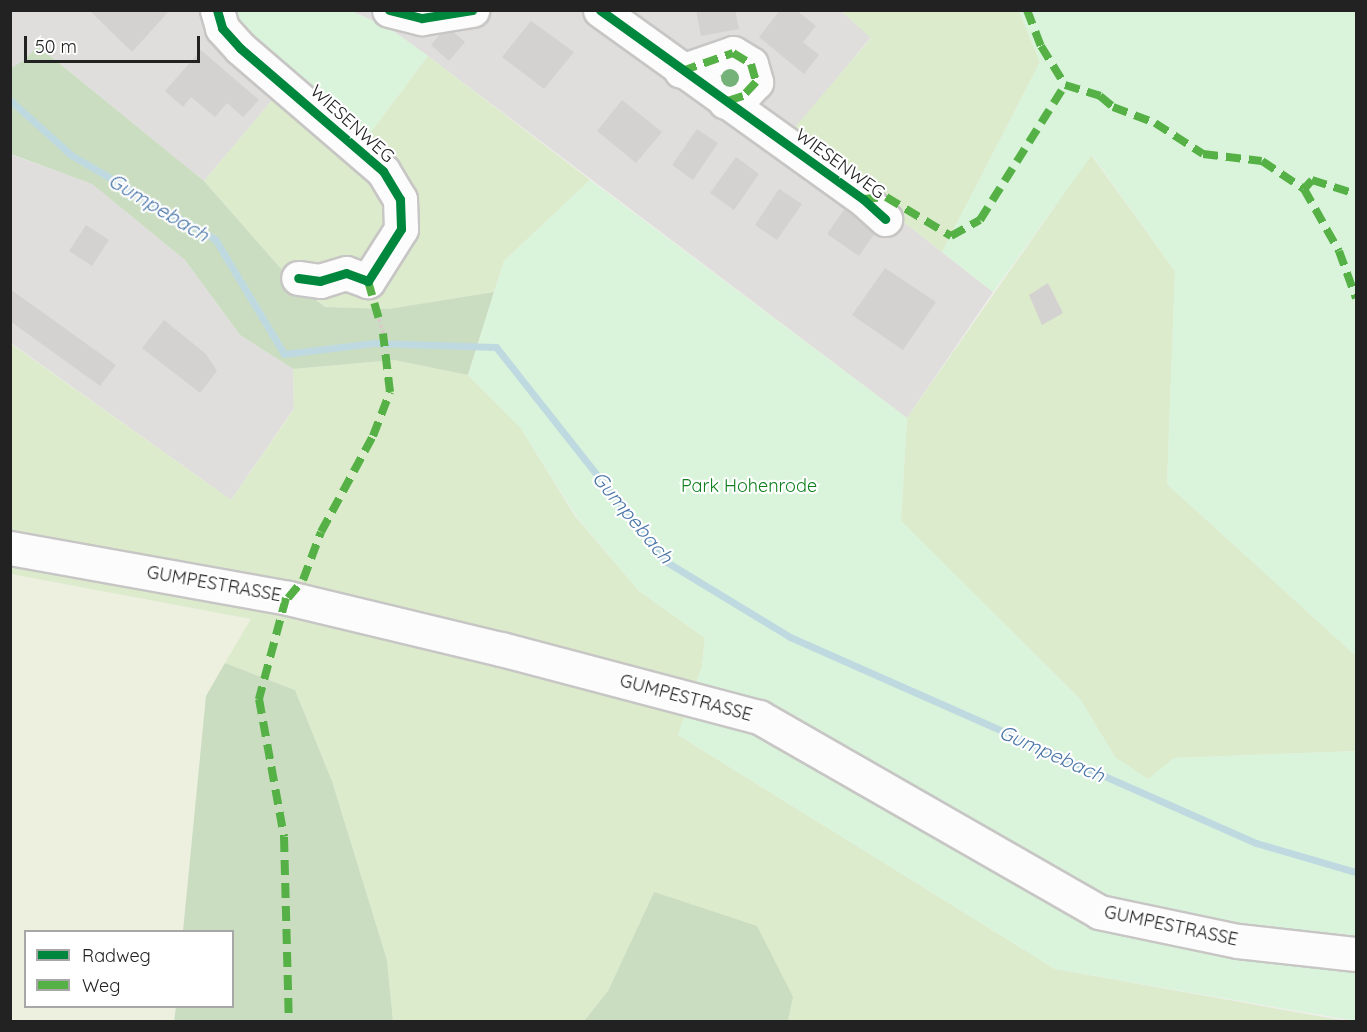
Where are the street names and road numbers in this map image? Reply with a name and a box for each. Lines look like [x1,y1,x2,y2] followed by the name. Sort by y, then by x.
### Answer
[306,81,398,167] street label: WIESENWEG
[791,124,889,204] street label: WIESENWEG
[145,562,283,606] street label: GUMPESTRASSE
[617,670,755,726] street label: GUMPESTRASSE
[1102,901,1240,951] street label: GUMPESTRASSE

